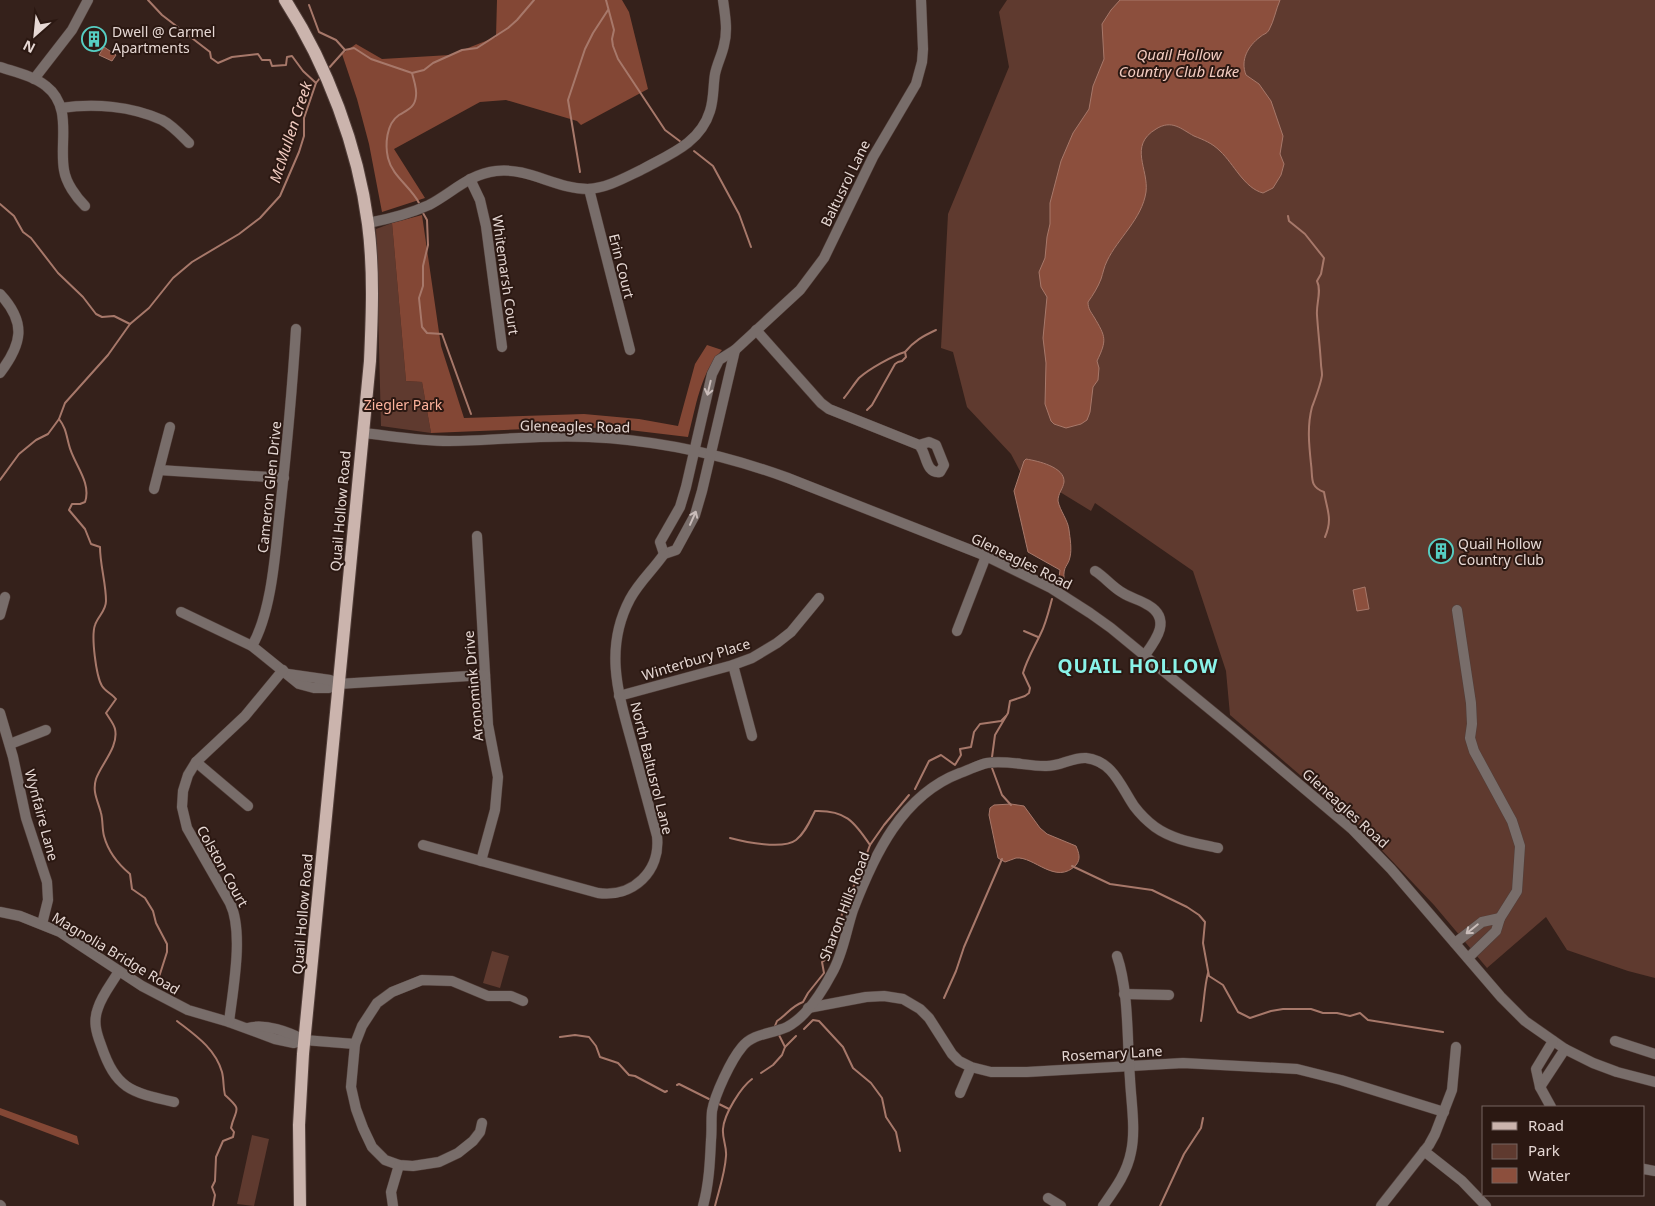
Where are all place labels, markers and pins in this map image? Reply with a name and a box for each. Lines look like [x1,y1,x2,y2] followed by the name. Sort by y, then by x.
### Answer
[112,22,215,57] place label: Dwell @ Carmel Apartments
[81,26,107,52] building icon: Dwell @ Carmel Apartments
[1458,534,1544,569] place label: Quail Hollow Country Club
[1428,538,1454,564] building icon: Quail Hollow Country Club

